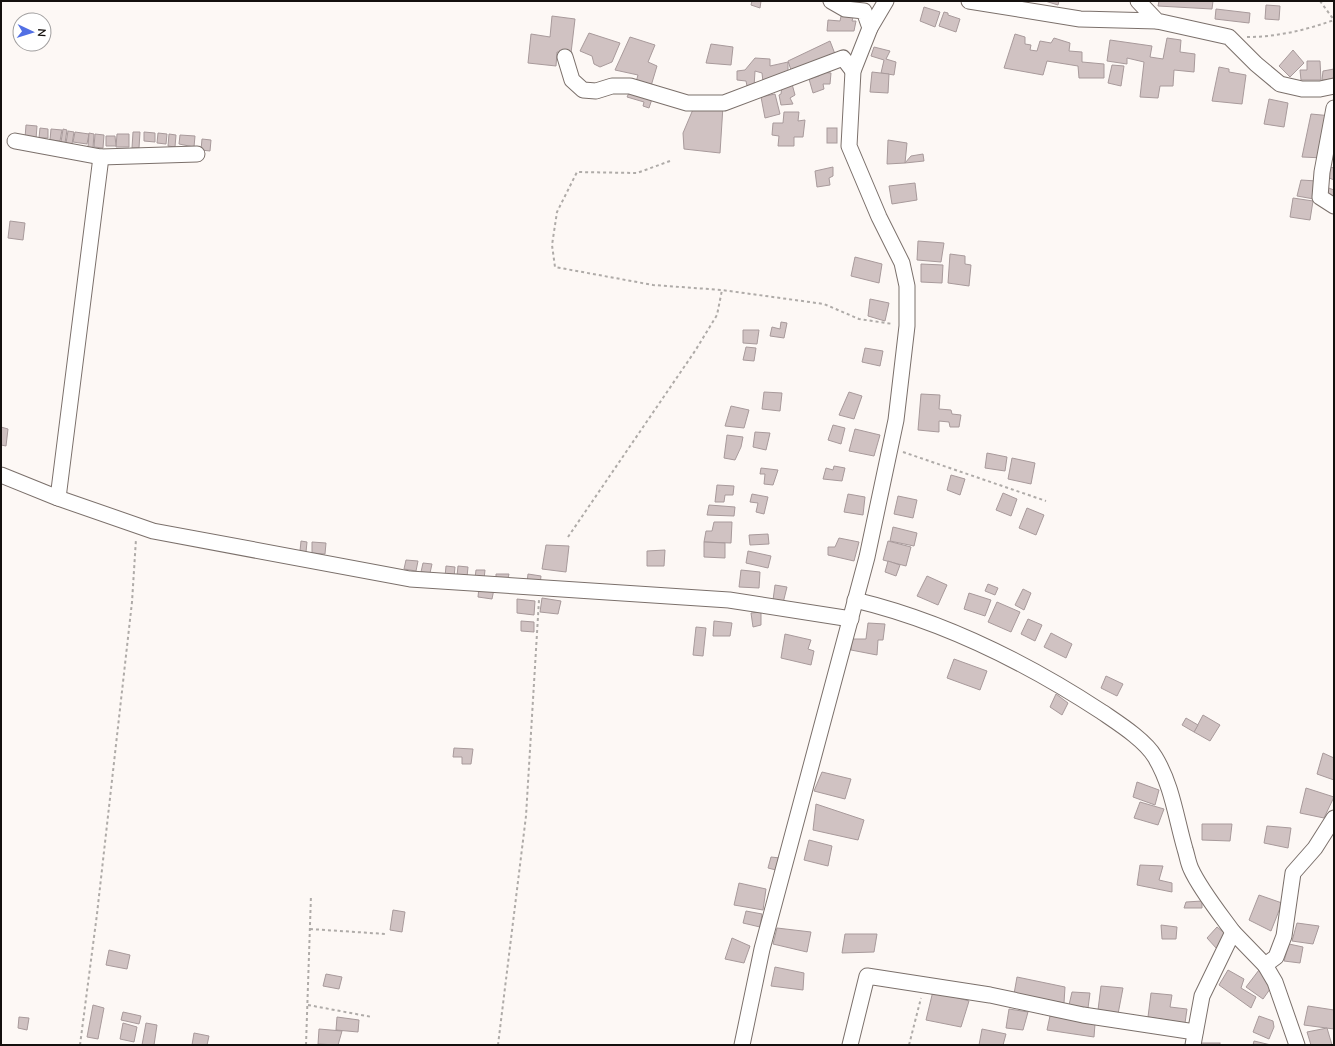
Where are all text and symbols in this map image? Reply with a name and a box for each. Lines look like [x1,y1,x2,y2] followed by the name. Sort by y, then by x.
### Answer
[12,12,52,52] north arrow
[35,28,49,37] text: N

